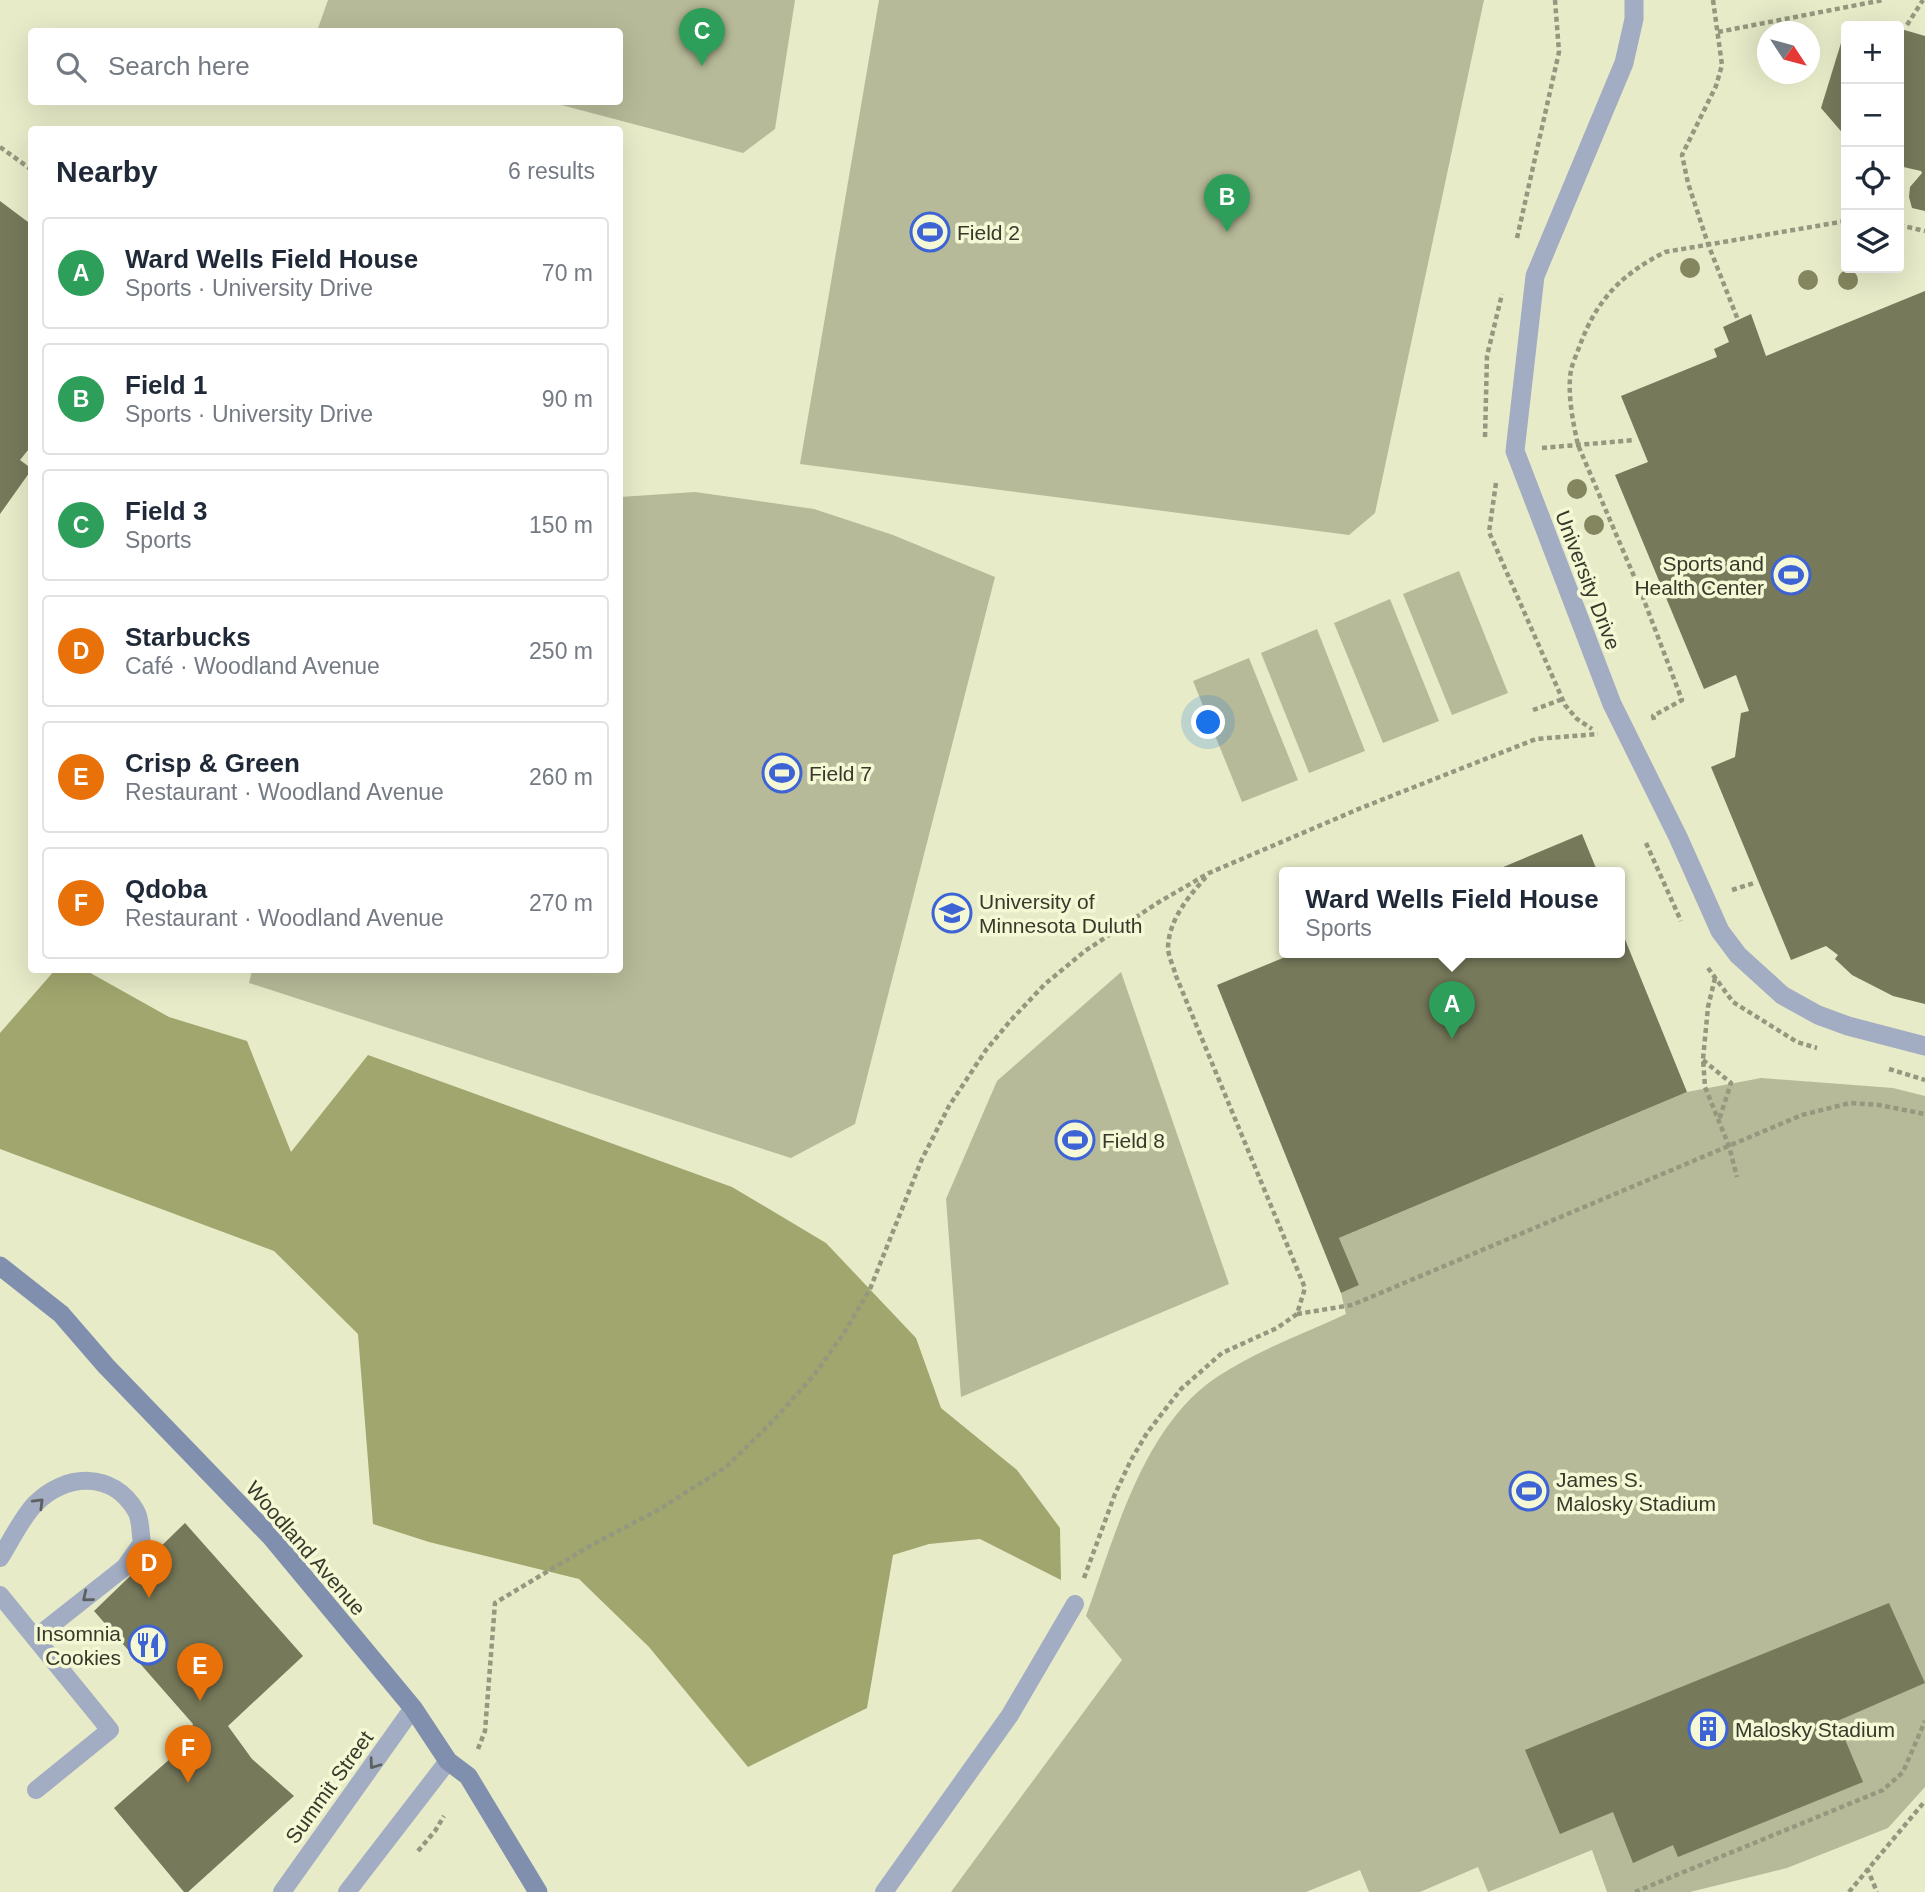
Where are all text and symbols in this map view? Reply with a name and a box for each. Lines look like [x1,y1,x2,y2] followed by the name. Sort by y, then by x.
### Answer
[679,8,725,66] pin: C
[1757,21,1820,84] north arrow
[1841,21,1904,273] map controls
[1841,21,1904,84] button: +
[28,28,623,105] search box
[52,48,90,86] icon: search
[108,51,250,81] text: Search here
[1841,84,1904,147] button: −
[1841,147,1904,210] button: locate
[56,155,158,188] text: Nearby
[508,158,595,184] text: 6 results
[1204,174,1250,232] pin: B
[1841,210,1904,273] button: layers
[909,211,951,253] sports icon: Field 2
[957,221,1020,244] place label: Field 2
[125,244,418,274] text: Ward Wells Field House
[73,260,89,286] text: A
[542,260,593,286] text: 70 m
[125,275,373,301] text: Sports · University Drive
[125,370,207,400] text: Field 1
[73,386,89,412] text: B
[542,386,593,412] text: 90 m
[125,401,373,427] text: Sports · University Drive
[125,496,207,526] text: Field 3
[1551,507,1625,653] street label: University Drive
[73,512,89,538] text: C
[529,512,593,538] text: 150 m
[125,527,191,553] text: Sports
[1634,552,1764,599] place label: Sports and Health Center
[1770,554,1812,596] sports icon: Sports and Health Center
[125,622,251,652] text: Starbucks
[73,638,89,664] text: D
[529,638,593,664] text: 250 m
[125,653,380,679] text: Café · Woodland Avenue
[1191,705,1225,739] your location
[125,748,300,778] text: Crisp & Green
[761,752,803,794] sports icon: Field 7
[809,762,872,785] place label: Field 7
[73,764,89,790] text: E
[529,764,593,790] text: 260 m
[125,779,444,805] text: Restaurant · Woodland Avenue
[1279,867,1625,958] popup
[125,874,207,904] text: Qdoba
[1305,884,1599,914] text: Ward Wells Field House
[74,890,88,916] text: F
[529,890,593,916] text: 270 m
[979,890,1142,937] place label: University of Minnesota Duluth
[931,892,973,934] school or university icon: University of Minnesota Duluth
[125,905,444,931] text: Restaurant · Woodland Avenue
[1305,915,1372,941] text: Sports
[1429,981,1475,1039] pin: A
[1054,1119,1096,1161] sports icon: Field 8
[1102,1129,1165,1152] place label: Field 8
[1556,1468,1716,1515] place label: James S. Malosky Stadium
[1508,1470,1550,1512] sports icon: James S. Malosky Stadium
[242,1476,370,1620] street label: Woodland Avenue
[30,1498,43,1511] one-way arrow
[126,1540,172,1598] pin: D
[82,1589,94,1602] one-way arrow
[36,1622,121,1669] place label: Insomnia Cookies
[127,1624,169,1666] restaurant icon: Insomnia Cookies
[177,1643,223,1701] pin: E
[1687,1708,1729,1750] building icon: Malosky Stadium
[1735,1718,1895,1741] place label: Malosky Stadium
[165,1725,211,1783] pin: F
[281,1726,377,1848] street label: Summit Street
[370,1756,382,1769] one-way arrow

